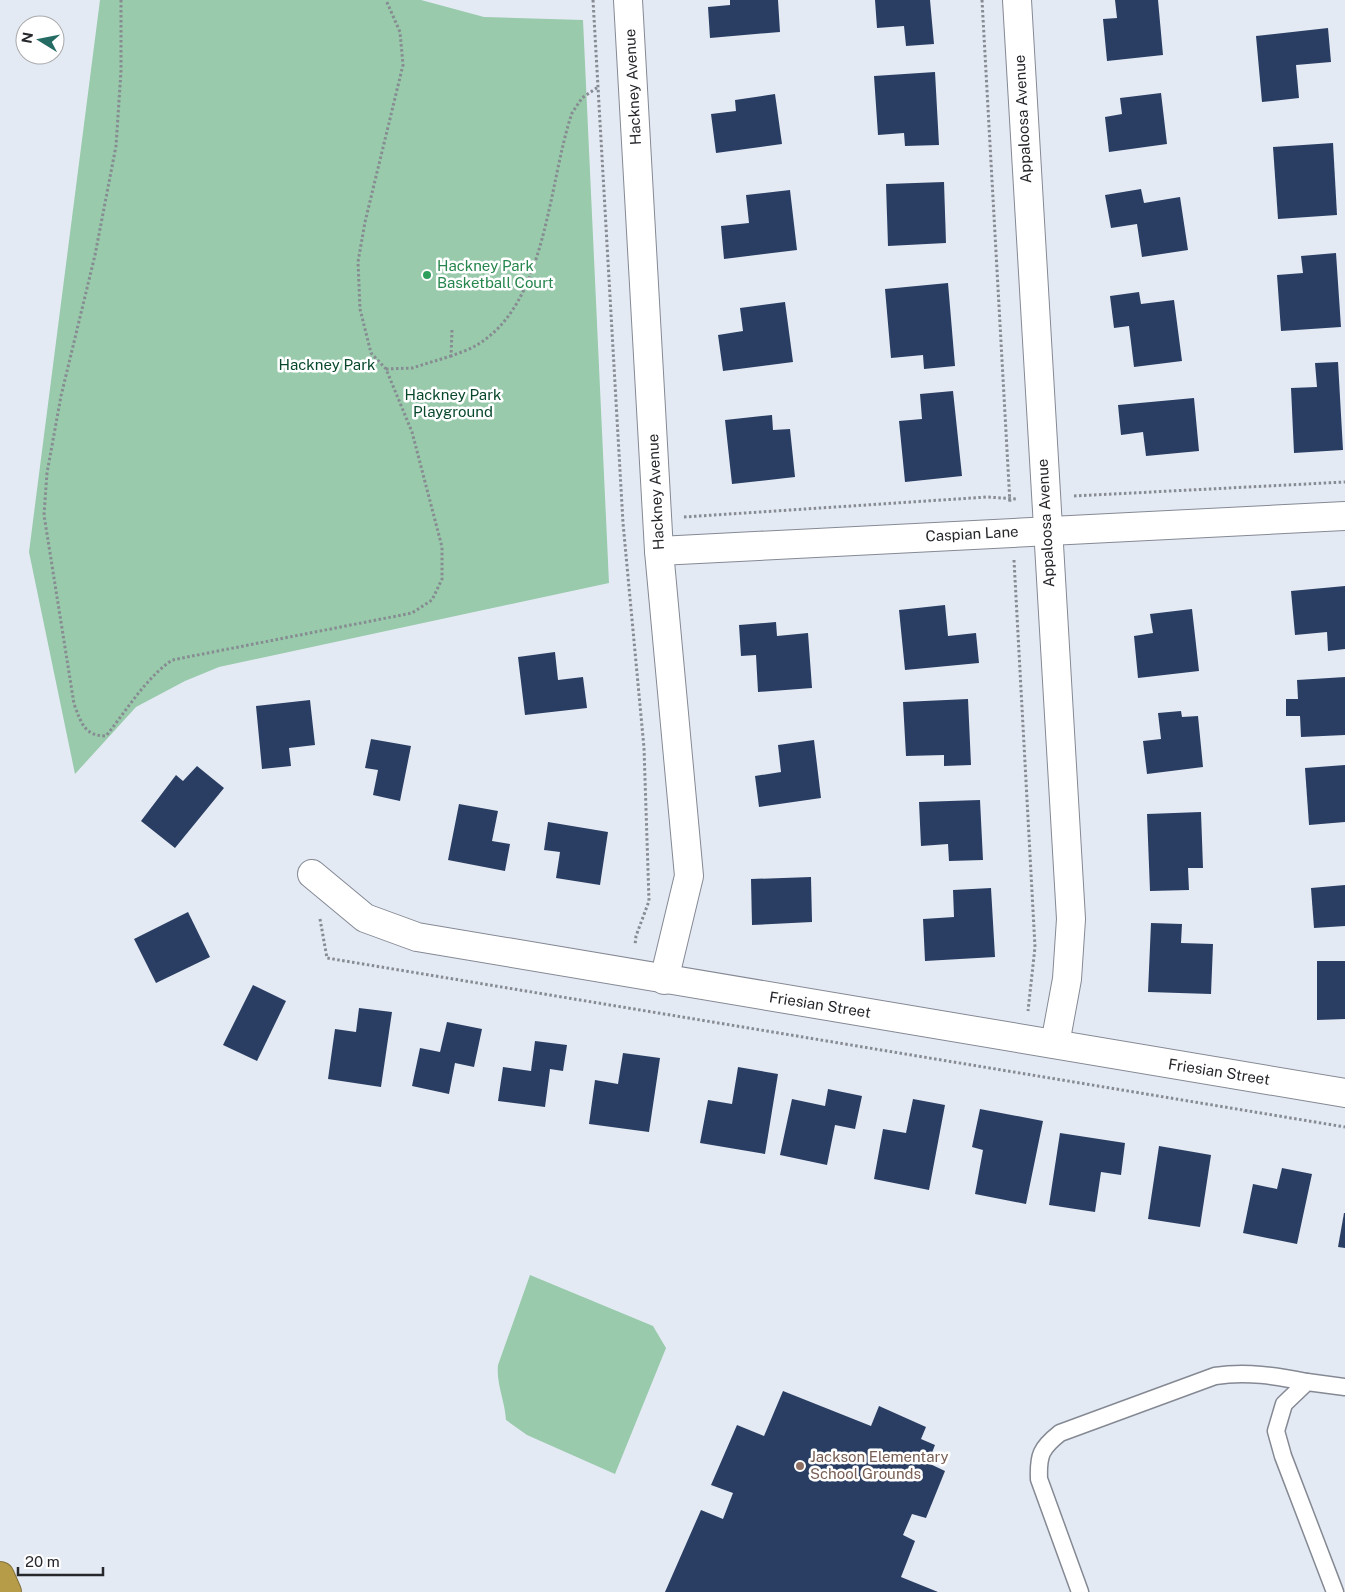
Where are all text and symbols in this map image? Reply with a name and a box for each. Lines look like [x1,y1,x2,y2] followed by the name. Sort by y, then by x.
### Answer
[15,15,65,65] north arrow
[621,28,644,146] street label: Hackney Avenue
[18,31,36,45] text: N
[1011,54,1034,184] street label: Appaloosa Avenue
[437,257,554,291] place label: Hackney Park Basketball Court
[421,269,433,281] marker: Hackney Park Basketball Court
[279,356,375,373] park label: Hackney Park
[405,386,501,420] park label: Hackney Park Playground
[644,433,667,551] street label: Hackney Avenue
[1034,458,1057,588] street label: Appaloosa Avenue
[925,523,1019,544] street label: Caspian Lane
[768,988,872,1021] street label: Friesian Street
[1167,1055,1271,1088] street label: Friesian Street
[810,1448,949,1482] place label: Jackson Elementary School Grounds
[794,1460,806,1472] marker: Jackson Elementary School Grounds
[18,1544,102,1576] scale bar
[25,1553,60,1570] text: 20 m

